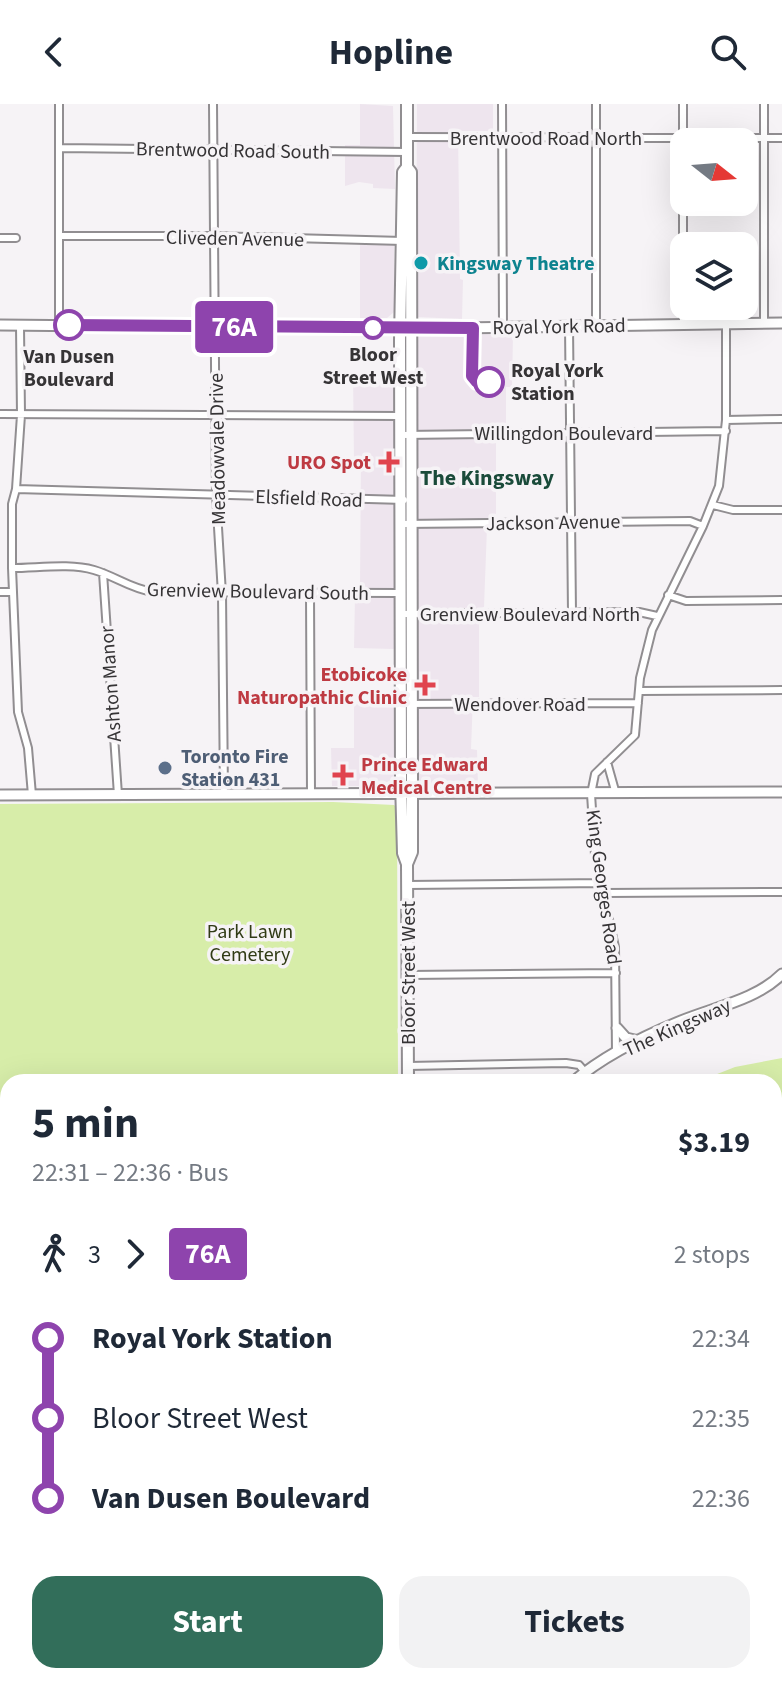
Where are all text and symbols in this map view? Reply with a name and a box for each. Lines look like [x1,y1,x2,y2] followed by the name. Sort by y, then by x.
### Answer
[329,27,453,78] text: Hopline
[32,30,76,74] icon: back
[706,30,750,74] icon: search
[450,125,642,153] street label: Brentwood Road North
[670,128,758,216] north arrow
[670,128,758,320] map controls
[136,135,330,167] street label: Brentwood Road South
[166,224,304,254] street label: Cliveden Avenue
[670,232,758,320] button: layers
[437,250,595,278] place label: Kingsway Theatre
[412,254,430,272] marker: Kingsway Theatre
[188,301,280,353] line badge: 76A
[211,307,257,347] text: 76A
[54,310,84,340] marker: Van Dusen Boulevard
[492,312,626,342] street label: Royal York Road
[362,317,384,339] marker: Bloor Street West
[323,341,424,392] place label: Bloor Street West
[22,343,115,394] place label: Van Dusen Boulevard
[511,357,604,408] place label: Royal York Station
[474,367,504,397] marker: Royal York Station
[203,373,233,525] street label: Meadowvale Drive
[475,420,653,448] street label: Willingdon Boulevard
[287,449,371,477] place label: URO Spot
[378,451,400,473] marker: URO Spot
[420,462,555,494] district label: The Kingsway
[255,483,363,515] street label: Elsfield Road
[486,508,621,538] street label: Jackson Avenue
[147,576,369,608] street label: Grenview Boulevard South
[420,601,640,629] street label: Grenview Boulevard North
[93,625,129,743] street label: Ashton Manor
[237,661,407,712] place label: Etobicoke Naturopathic Clinic
[414,674,436,696] marker: Etobicoke Naturopathic Clinic
[454,691,586,719] street label: Wendover Road
[181,743,289,794] place label: Toronto Fire Station 431
[361,751,492,802] place label: Prince Edward Medical Centre
[156,759,174,777] marker: Toronto Fire Station 431
[332,764,354,786] marker: Prince Edward Medical Centre
[578,808,628,967] street label: King Georges Road
[395,901,423,1045] street label: Bloor Street West
[207,918,293,969] park label: Park Lawn Cemetery
[619,991,736,1064] street label: The Kingsway
[32,1092,139,1155] text: 5 min
[678,1121,750,1164] text: $3.19
[32,1154,228,1191] text: 22:31 – 22:36 · Bus
[32,1232,76,1276] icon: walk
[113,1232,157,1276] icon: forward
[185,1234,231,1274] text: 76A
[88,1236,101,1273] text: 3
[674,1236,750,1273] text: 2 stops
[92,1317,333,1360] text: Royal York Station
[692,1320,750,1357] text: 22:34
[92,1397,308,1440] text: Bloor Street West
[692,1400,750,1437] text: 22:35
[92,1477,370,1520] text: Van Dusen Boulevard
[692,1480,750,1517] text: 22:36
[32,1576,383,1668] button: Start
[399,1576,750,1668] button: Tickets

